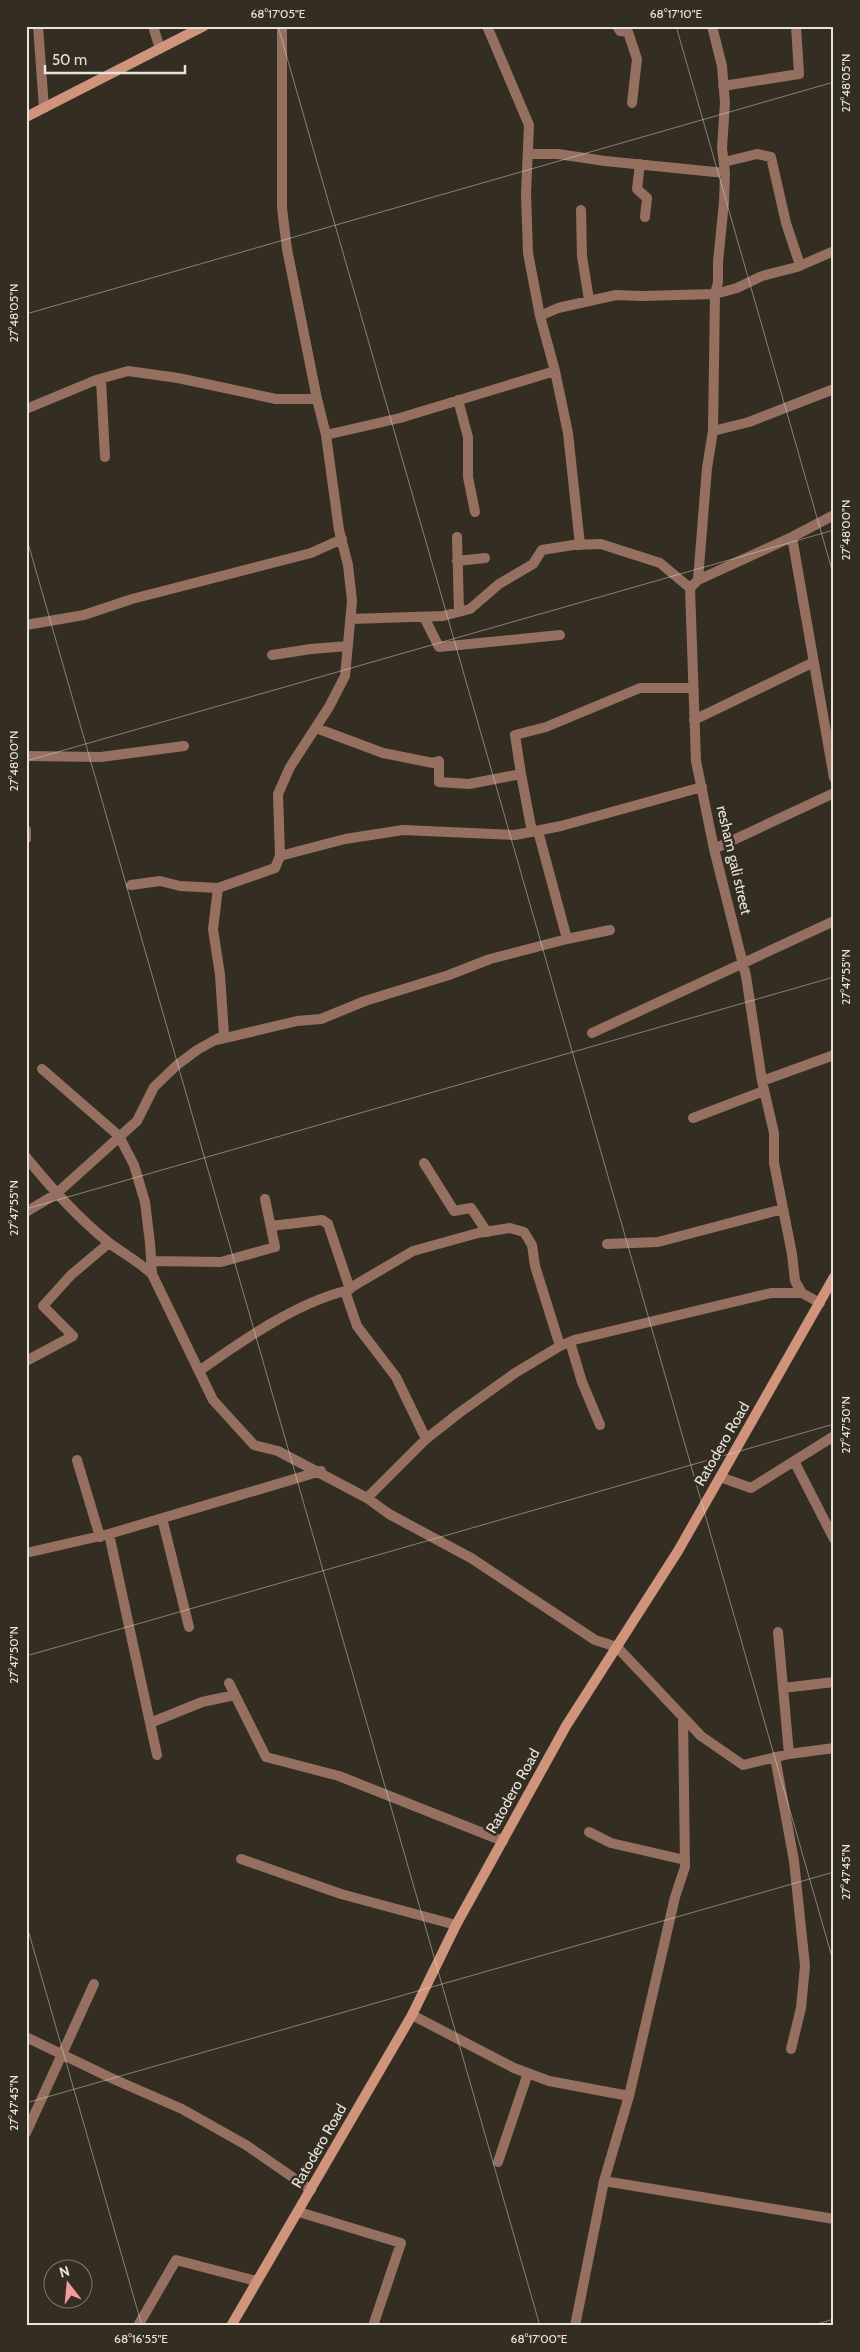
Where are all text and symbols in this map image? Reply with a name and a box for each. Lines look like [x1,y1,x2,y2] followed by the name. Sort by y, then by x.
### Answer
[251,6,306,21] text: 68°17'05"E
[650,6,703,21] text: 68°17'10"E
[45,42,185,74] scale bar
[52,51,87,69] text: 50 m
[838,54,853,112] text: 27°48'05"N
[6,284,21,342] text: 27°48'05"N
[838,500,853,560] text: 27°48'00"N
[6,731,21,791] text: 27°48'00"N
[713,804,755,916] street label: resham gali street
[838,949,853,1005] text: 27°47'55"N
[6,1180,21,1236] text: 27°47'55"N
[838,1396,853,1454] text: 27°47'50"N
[691,1399,753,1489] street label: Ratodero Road
[6,1626,21,1684] text: 27°47'50"N
[482,1746,544,1836] street label: Ratodero Road
[838,1844,853,1900] text: 27°47'45"N
[6,2075,21,2131] text: 27°47'45"N
[288,2101,350,2191] street label: Ratodero Road
[42,2260,92,2310] north arrow
[57,2261,72,2282] text: N
[114,2331,168,2346] text: 68°16'55"E
[511,2331,568,2346] text: 68°17'00"E

